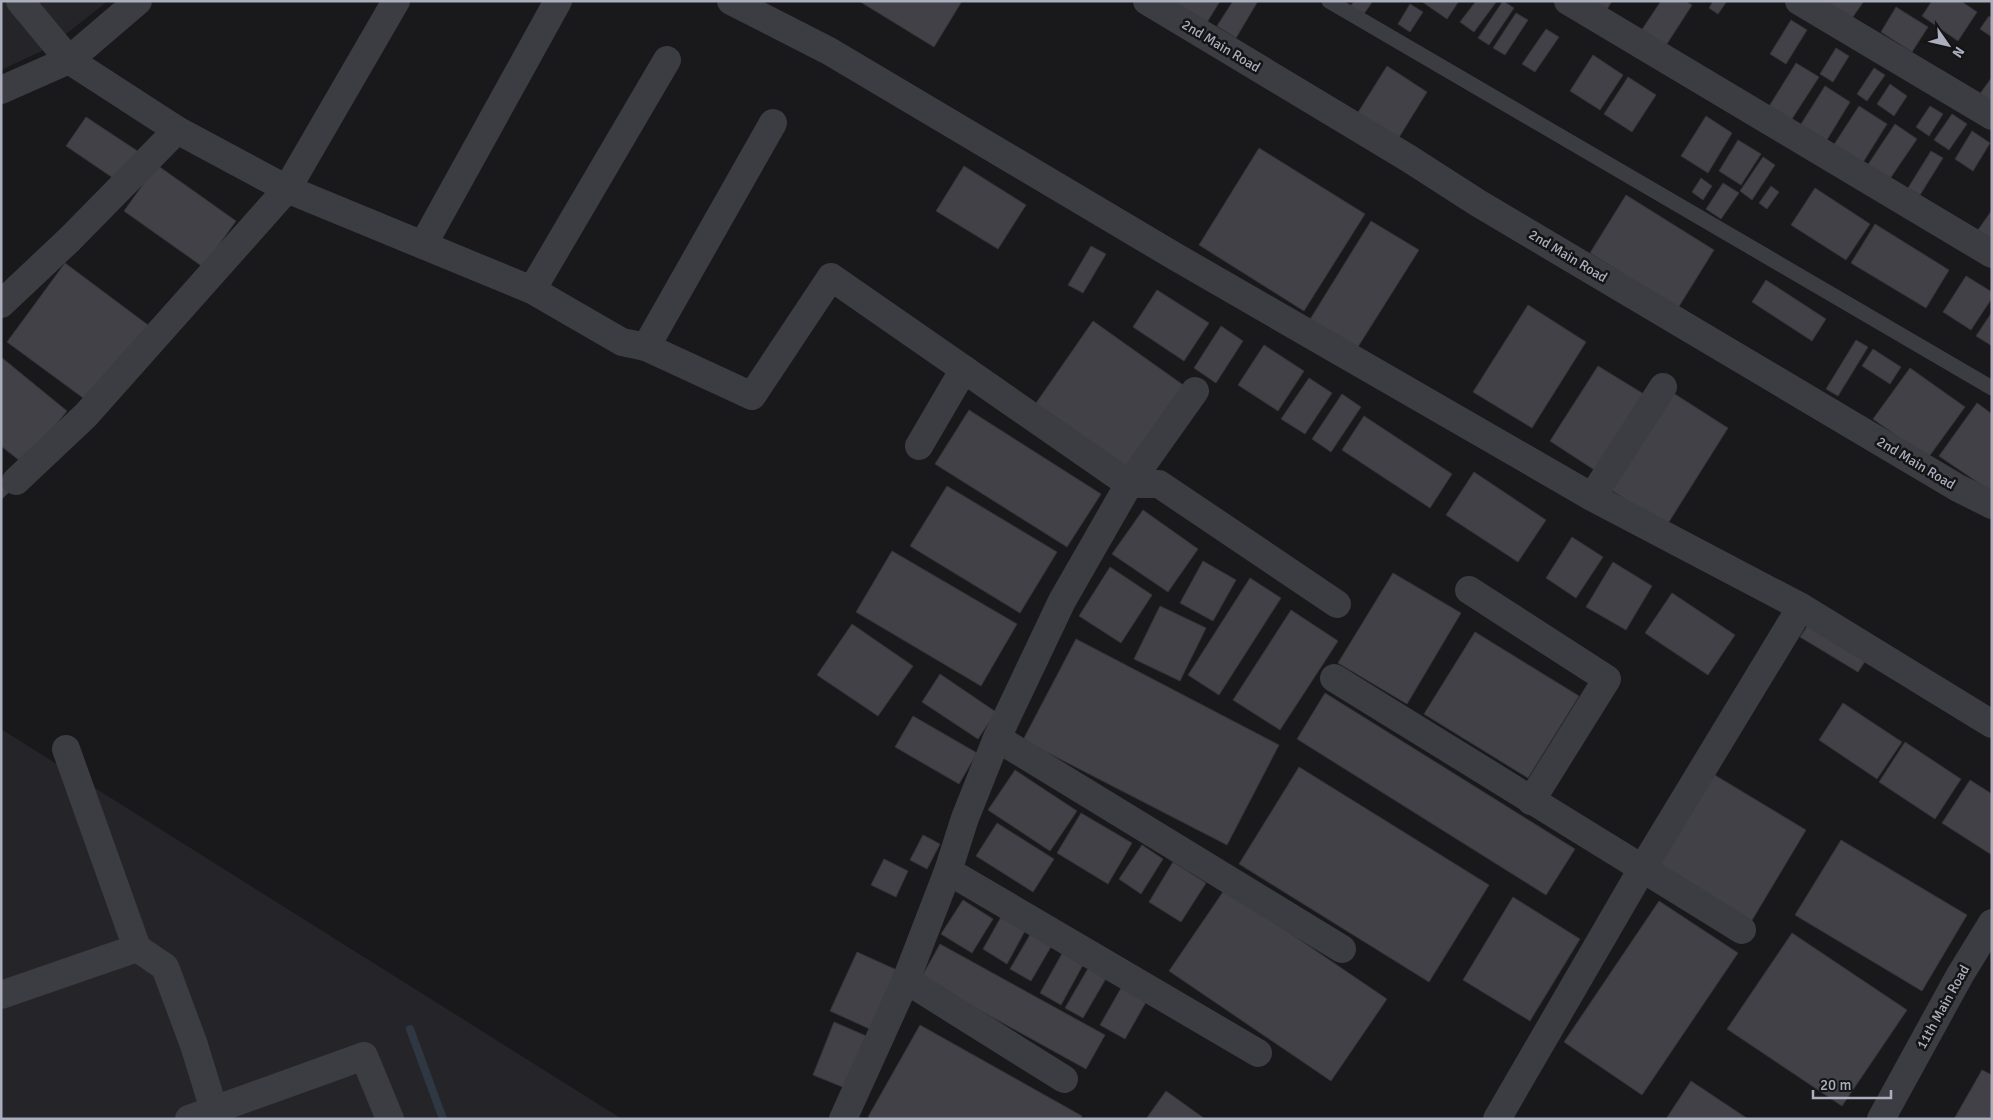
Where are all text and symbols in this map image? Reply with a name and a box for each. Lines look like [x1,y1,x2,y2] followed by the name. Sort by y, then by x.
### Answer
[1179,16,1263,76] street label: 2nd Main Road
[1923,20,1973,70] north arrow
[1949,43,1968,61] text: N
[1526,226,1610,286] street label: 2nd Main Road
[1874,433,1958,493] street label: 2nd Main Road
[1913,962,1973,1052] street label: 11th Main Road
[1813,1068,1890,1100] scale bar
[1820,1076,1851,1094] text: 20 m

